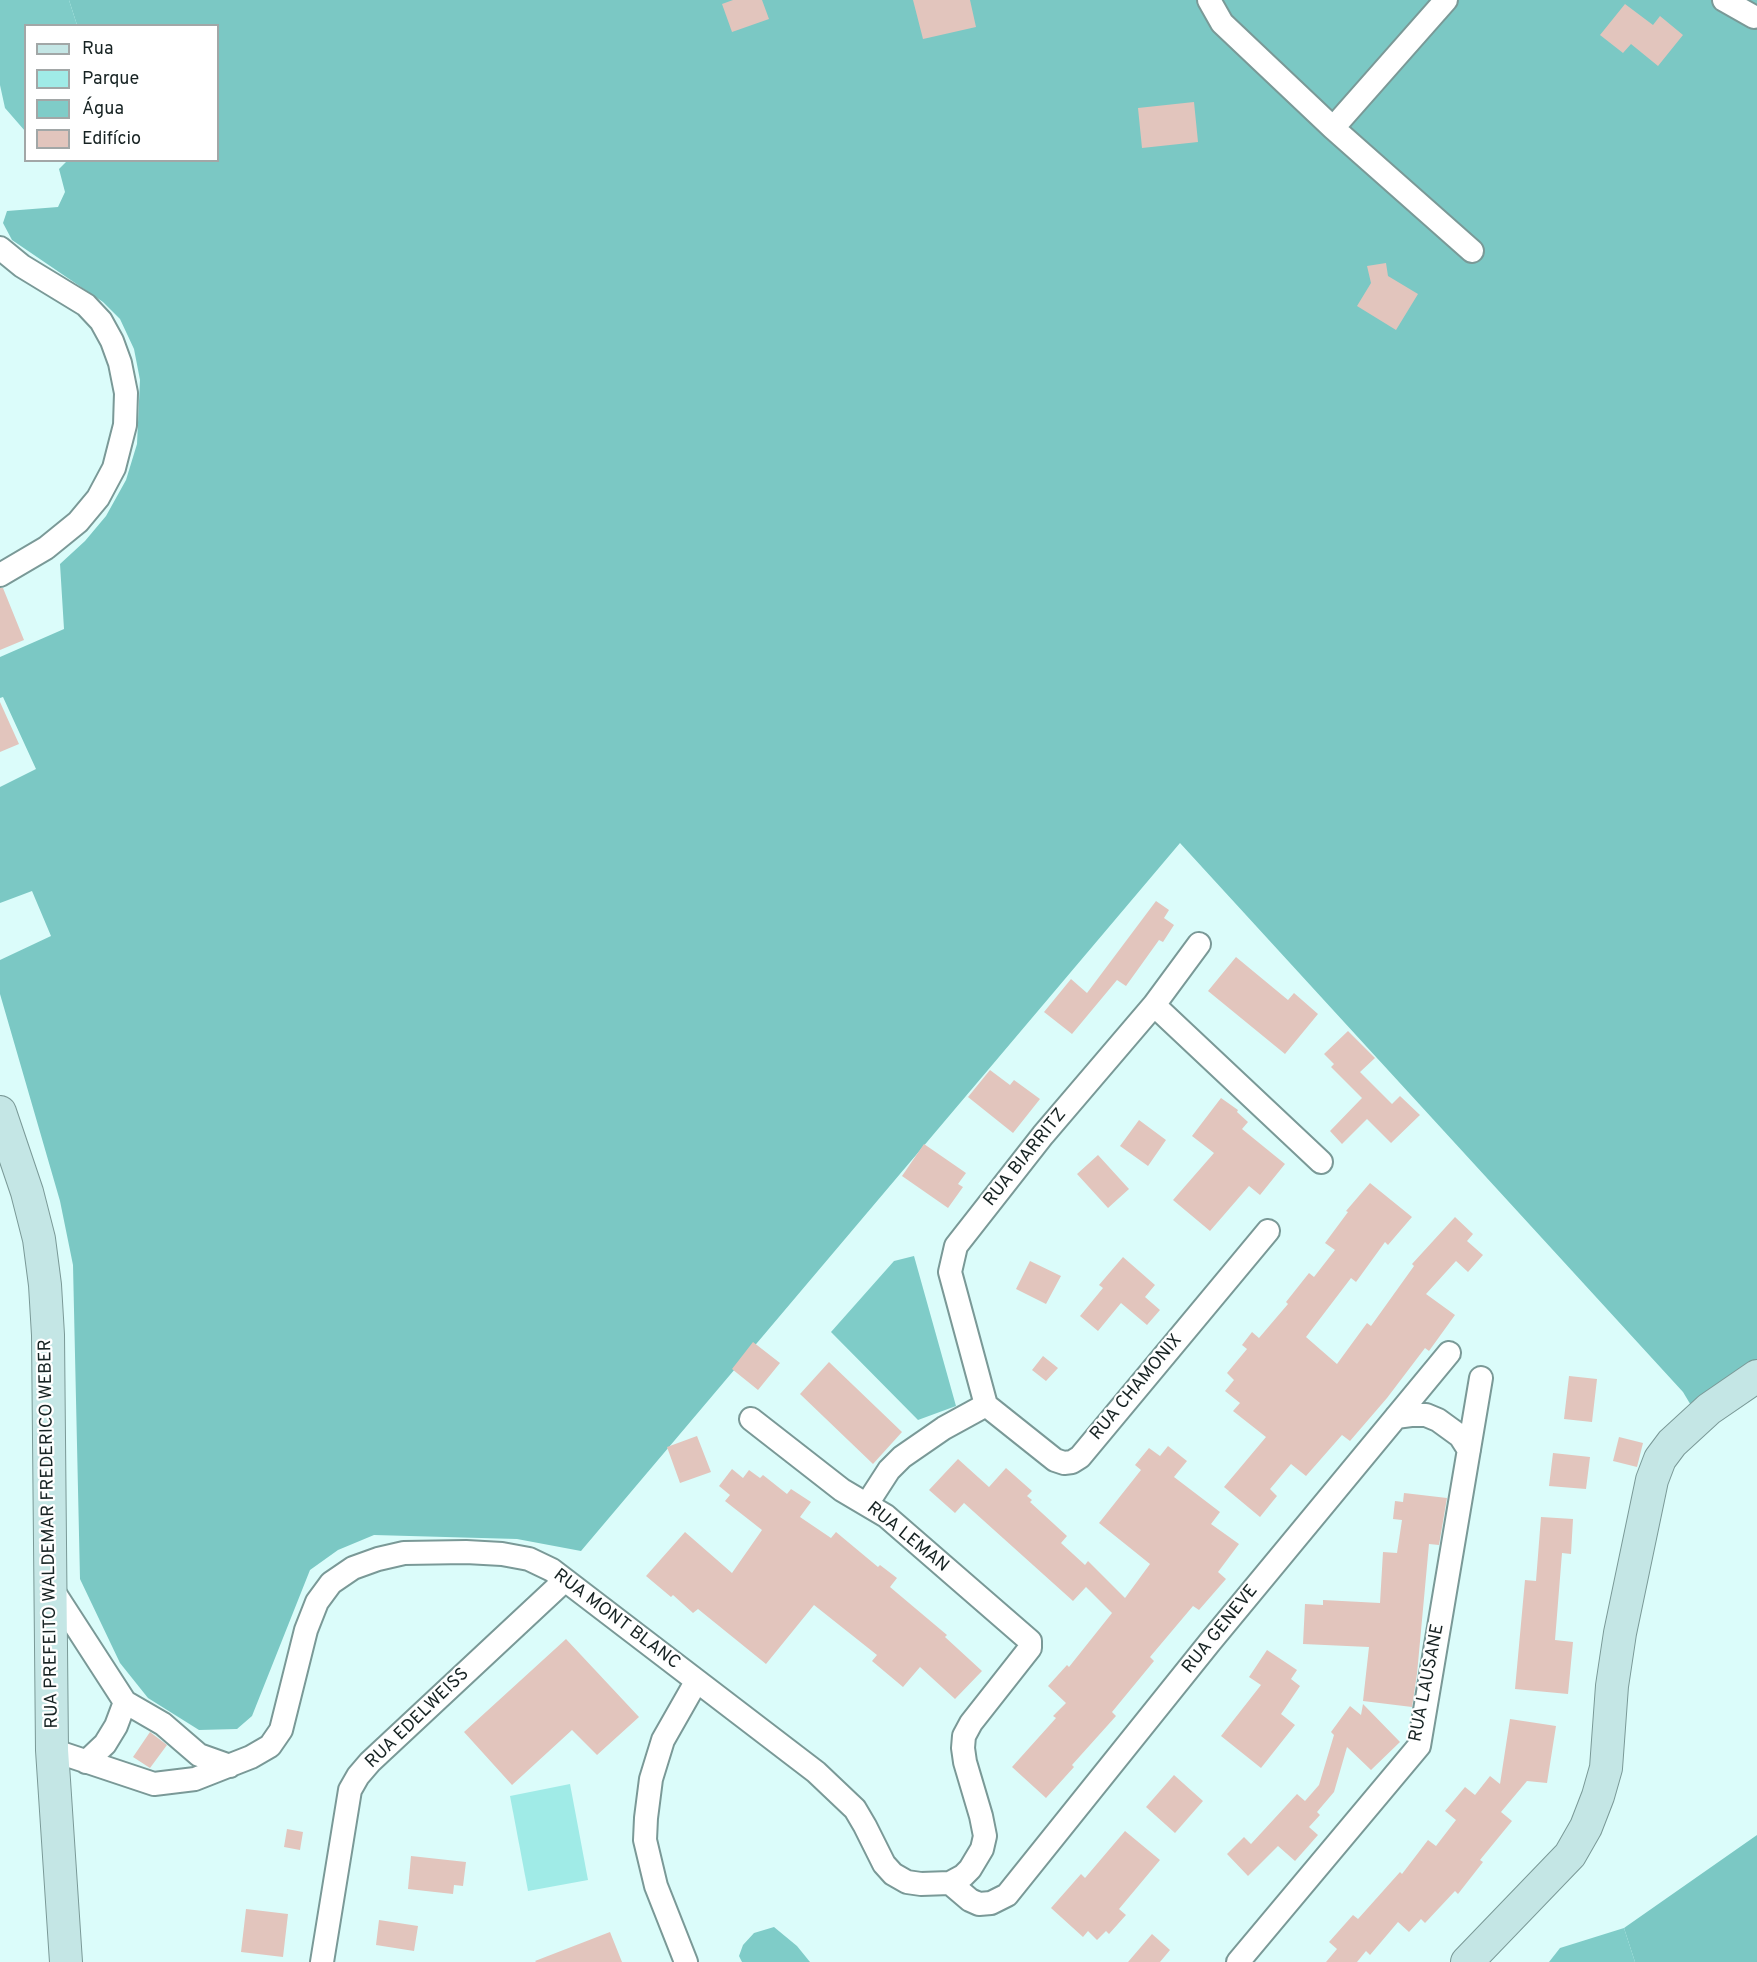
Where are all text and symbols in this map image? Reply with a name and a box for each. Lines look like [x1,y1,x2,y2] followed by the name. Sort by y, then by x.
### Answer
[24,24,219,162] legend
[82,38,113,61] text: Rua
[82,68,139,91] text: Parque
[82,98,124,121] text: Água
[82,128,141,151] text: Edifício
[980,1105,1072,1211] street label: RUA BIARRITZ
[1086,1331,1188,1445] street label: RUA CHAMONIX
[36,1339,64,1729] street label: RUA PREFEITO WALDEMAR FREDERICO WEBER
[862,1498,952,1578] street label: RUA LEMAN
[548,1565,684,1675] street label: RUA MONT BLANC
[1179,1581,1263,1679] street label: RUA GENEVE
[1406,1622,1450,1744] street label: RUA LAUSANE
[362,1664,474,1774] street label: RUA EDELWEISS

